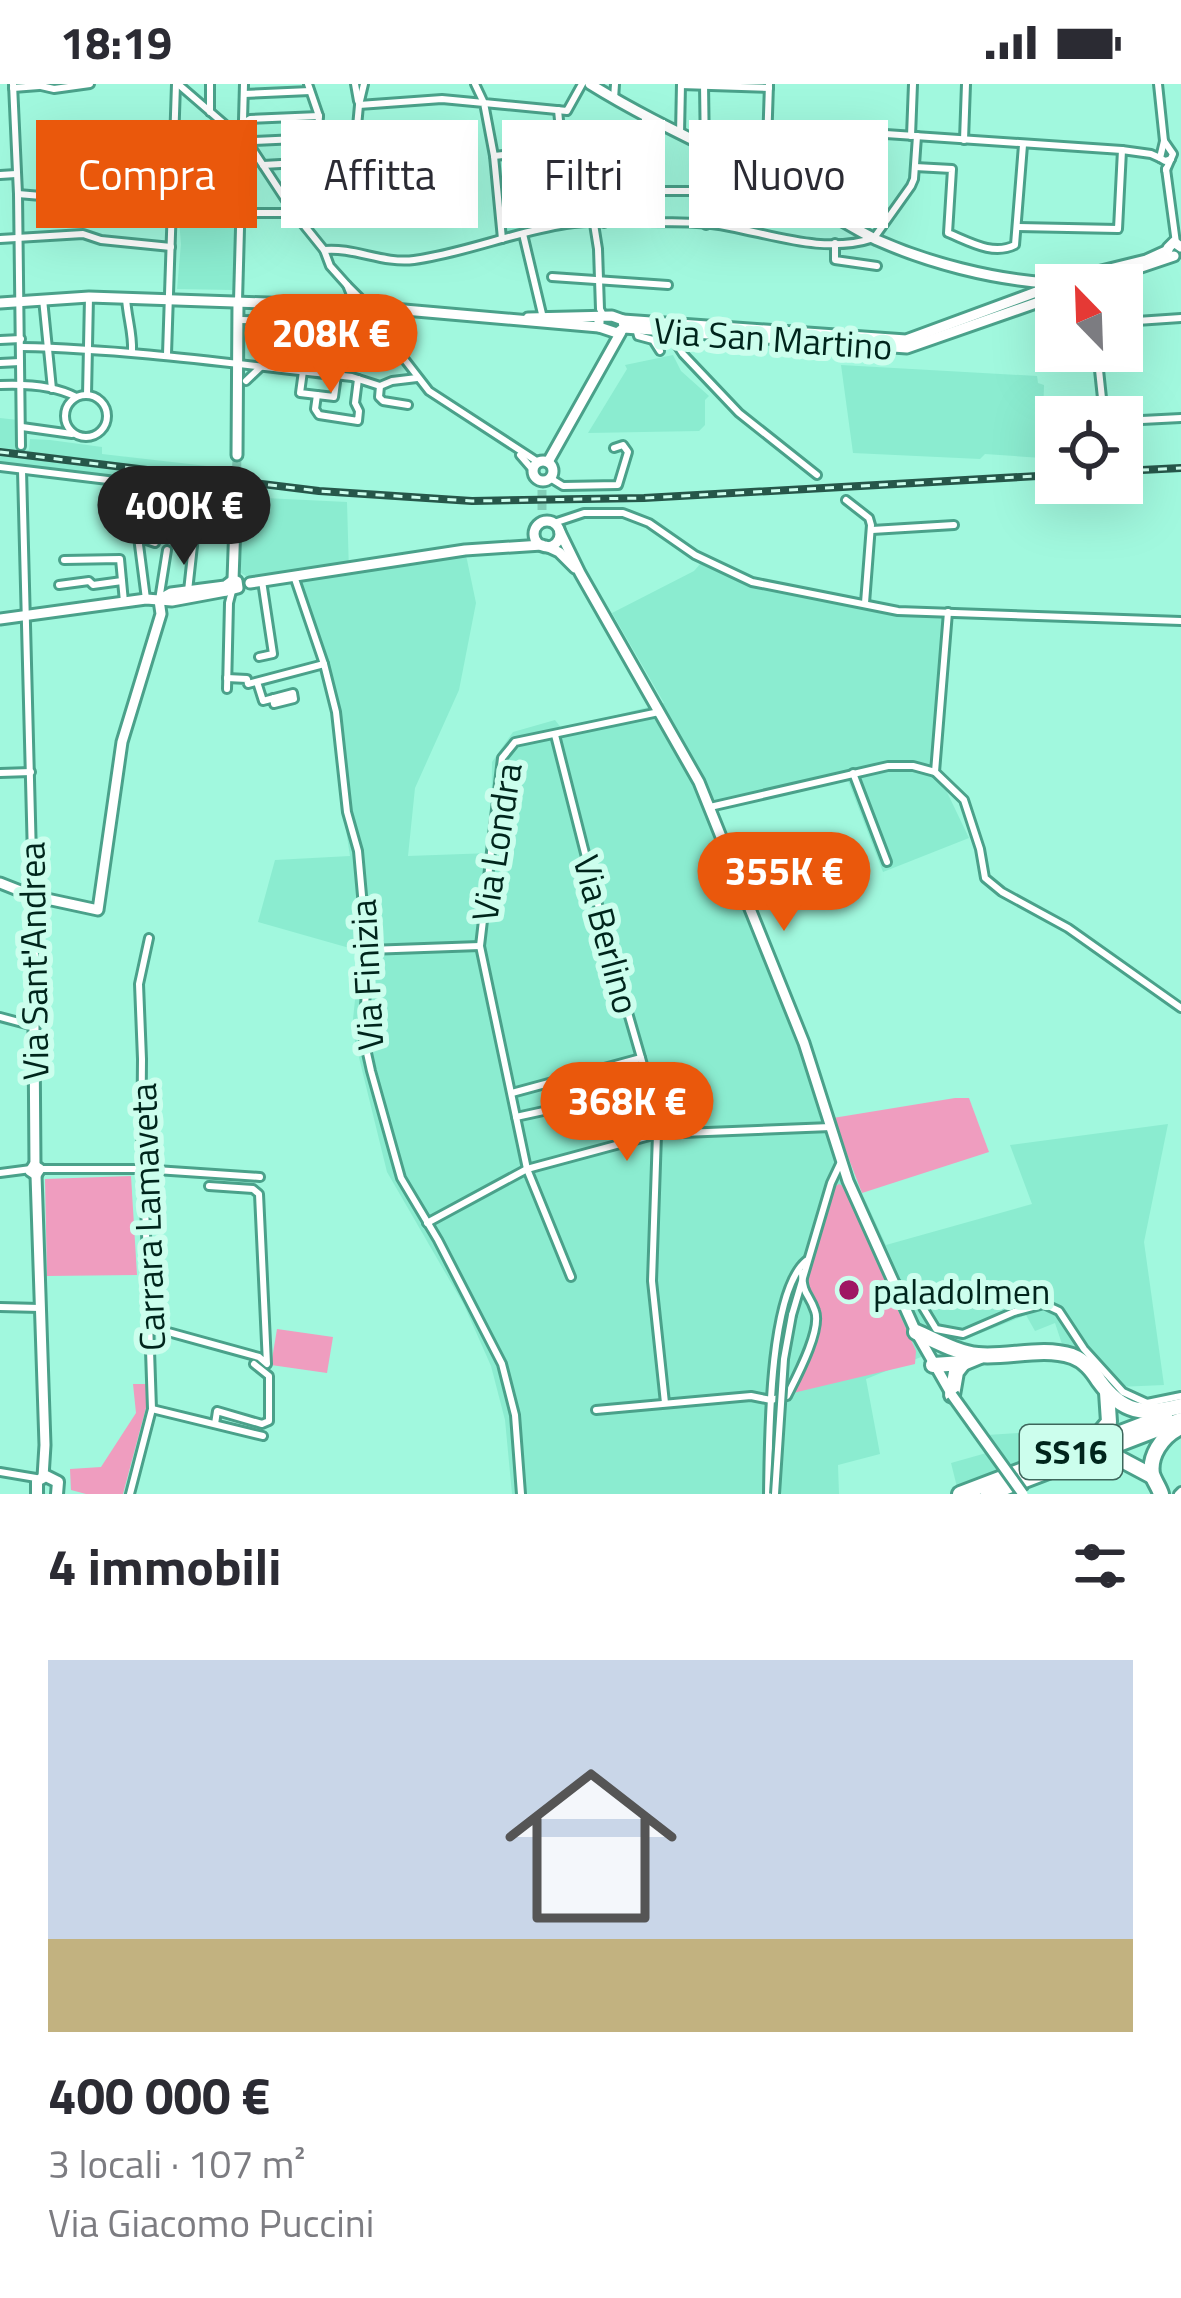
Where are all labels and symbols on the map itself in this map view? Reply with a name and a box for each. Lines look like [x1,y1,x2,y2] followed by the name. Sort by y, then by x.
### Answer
[1035,264,1143,372] north arrow
[233,294,429,396] pin: 208K €
[652,302,894,374] street label: Via San Martino
[86,466,282,568] pin: 400K €
[456,759,536,925] street label: Via Londra
[686,832,882,934] pin: 355K €
[3,841,63,1081] street label: Via Sant'Andrea
[559,849,655,1019] street label: Via Berlino
[335,898,397,1052] street label: Via Finizia
[529,1062,725,1164] pin: 368K €
[115,1082,179,1352] street label: Carrara Lamaveta
[873,1263,1050,1318] place label: paladolmen
[836,1277,862,1303] marker: paladolmen
[1020,1425,1122,1479] road number: SS16

